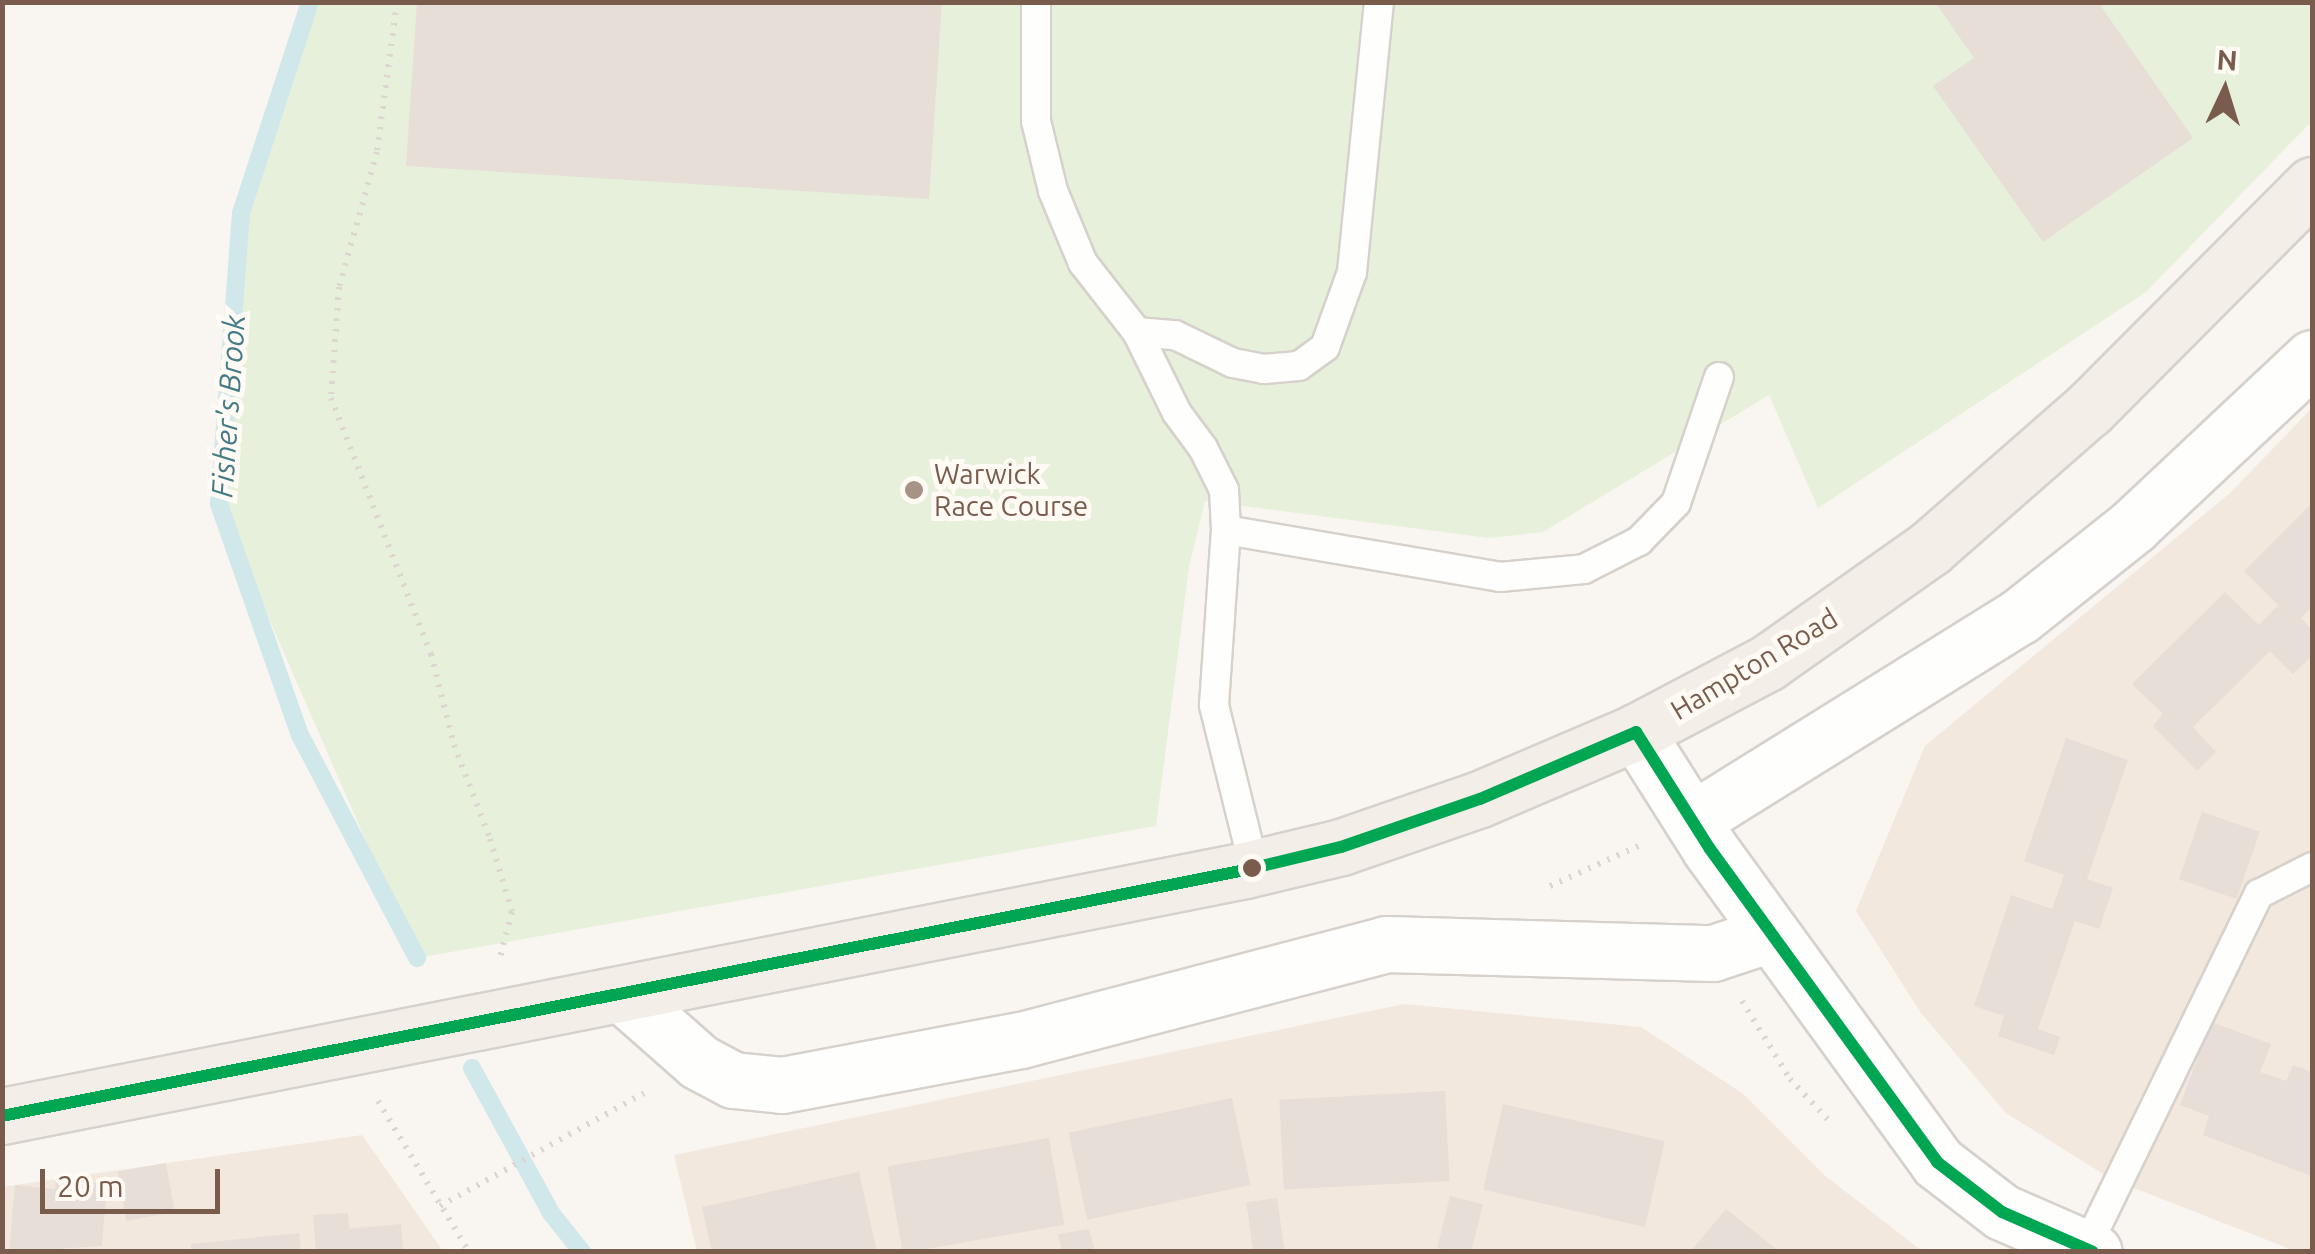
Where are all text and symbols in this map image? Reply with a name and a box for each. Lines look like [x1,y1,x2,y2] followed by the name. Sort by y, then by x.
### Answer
[2175,40,2275,140] north arrow
[2216,43,2239,76] text: N
[204,313,252,499] water label: Fisher's Brook
[934,457,1088,523] place label: Warwick Race Course
[903,479,925,501] marker: Warwick Race Course
[1664,601,1844,727] street label: Hampton Road
[1242,858,1262,878] unlabelled marker
[45,1149,225,1211] scale bar
[57,1169,124,1203] text: 20 m

